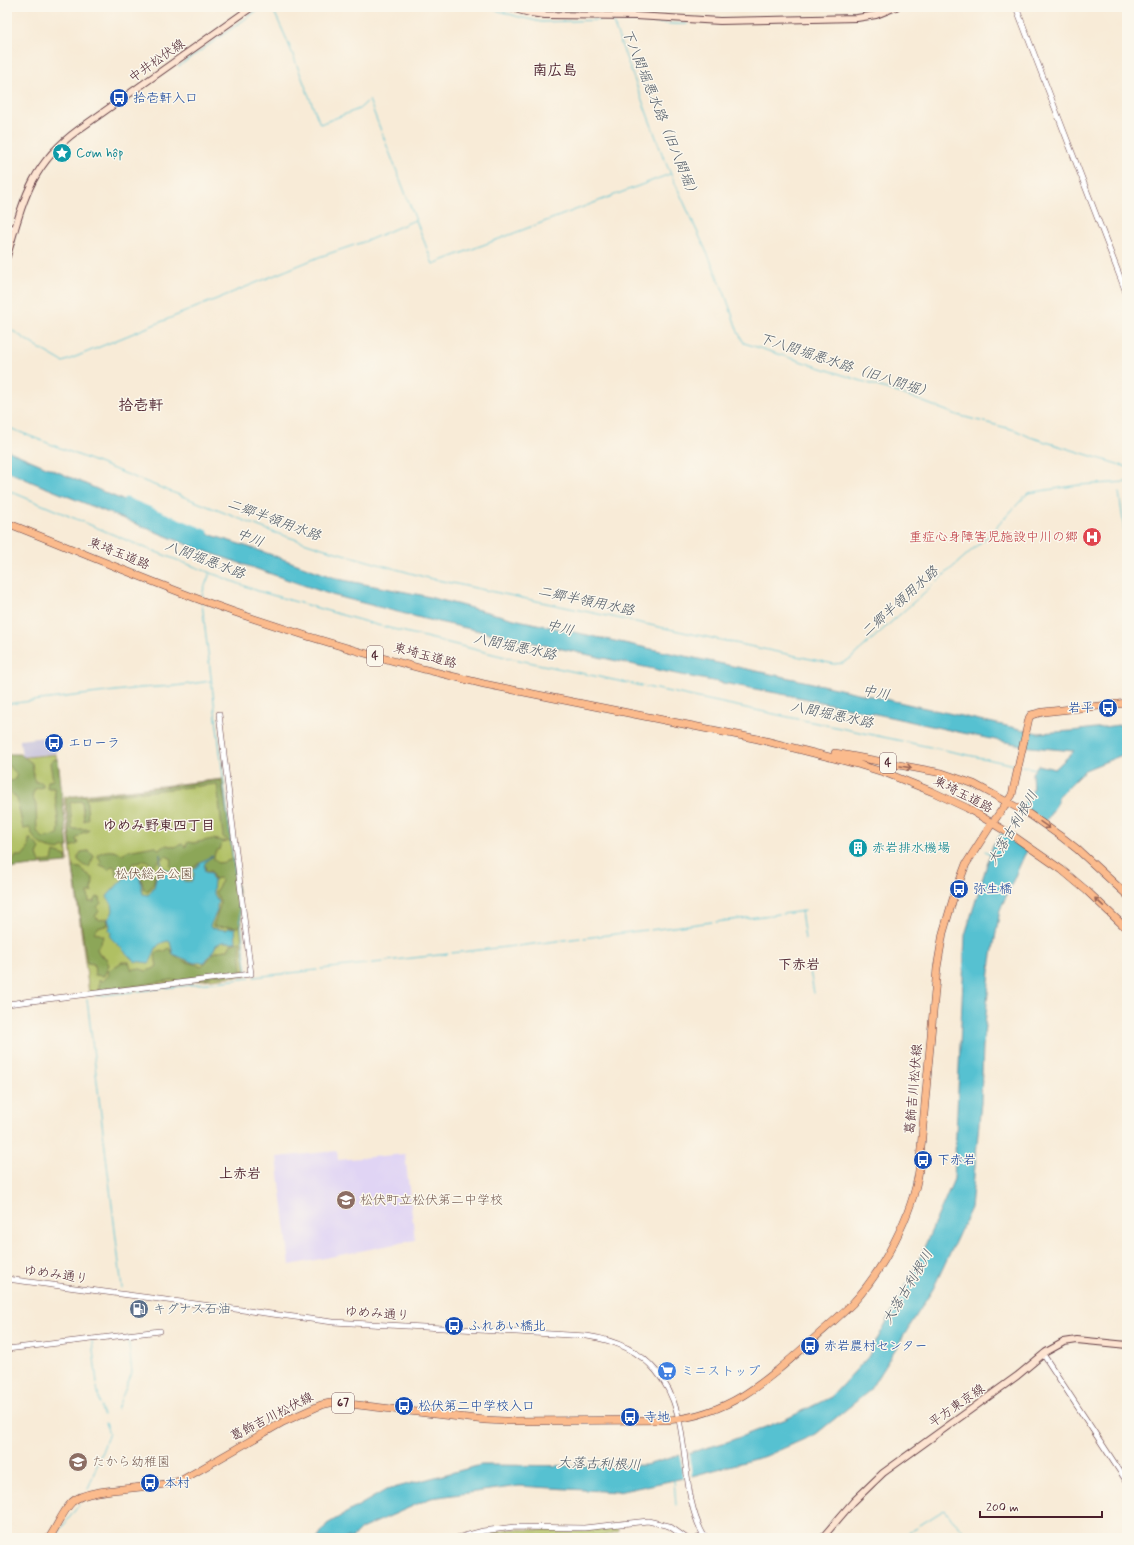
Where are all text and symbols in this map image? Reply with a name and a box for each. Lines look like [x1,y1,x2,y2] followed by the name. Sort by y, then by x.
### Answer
[618,26,702,202] water label: 下八間堀悪水路（旧八間堀）
[125,35,189,87] street label: 中井松伏線
[532,61,578,81] district label: 南広島
[108,87,130,109] bus stop icon: 拾壱軒入口
[133,90,198,107] place label: 拾壱軒入口
[51,142,73,164] place icon: Cơm hộp
[76,145,124,162] place label: Cơm hộp
[757,329,935,403] water label: 下八間堀悪水路（旧八間堀）
[118,396,164,416] district label: 拾壱軒
[225,495,324,546] water label: 二郷半領用水路
[234,524,266,552] water label: 中川
[1081,526,1103,548] hospital icon: 重症心身障害児施設中川の郷
[909,529,1078,546] place label: 重症心身障害児施設中川の郷
[86,534,152,574] street label: 東埼玉道路
[163,537,248,584] water label: 八間堀悪水路
[858,562,943,641] water label: 二郷半領用水路
[536,582,637,620] water label: 二郷半領用水路
[544,616,576,640] water label: 中川
[472,629,559,665] water label: 八間堀悪水路
[391,639,459,673] street label: 東埼玉道路
[367,646,383,666] road number: 4
[861,681,891,705] water label: 中川
[789,697,876,733] water label: 八間堀悪水路
[1097,697,1119,719] bus stop icon: 岩平
[1068,700,1094,717] place label: 岩平
[43,732,65,754] bus stop icon: エローラ
[68,735,120,752] place label: エローラ
[880,753,896,773] road number: 4
[899,763,912,771] one-way arrow
[930,773,996,817] street label: 東埼玉道路
[984,787,1042,869] water label: 大落古利根川
[103,817,215,835] district label: ゆめみ野東四丁目
[1039,821,1050,829] one-way arrow
[847,837,869,859] building icon: 赤岩排水機場
[872,840,950,857] place label: 赤岩排水機場
[115,866,193,883] park label: 松伏総合公園
[948,878,970,900] bus stop icon: 弥生橋
[973,881,1012,898] place label: 弥生橋
[1094,898,1104,907] one-way arrow
[778,956,820,974] district label: 下赤岩
[902,1042,927,1135] street label: 葛飾吉川松伏線
[912,1149,934,1171] bus stop icon: 下赤岩
[937,1152,976,1169] place label: 下赤岩
[219,1165,261,1183] district label: 上赤岩
[335,1189,357,1211] school or university icon: 松伏町立松伏第二中学校
[360,1192,503,1209] place label: 松伏町立松伏第二中学校
[879,1246,937,1328] water label: 大落古利根川
[23,1262,89,1288] street label: ゆめみ通り
[128,1298,150,1320] fuel station icon: キグナス石油
[153,1301,230,1318] place label: キグナス石油
[344,1303,410,1325] street label: ゆめみ通り
[443,1315,465,1337] bus stop icon: ふれあい橋北
[468,1318,546,1335] place label: ふれあい橋北
[799,1335,821,1357] bus stop icon: 赤岩農村センター
[824,1338,927,1355] place label: 赤岩農村センター
[656,1360,678,1382] supermarket icon: ミニストップ
[681,1363,760,1380] place label: ミニストップ
[925,1380,989,1432] street label: 平方東京線
[228,1388,317,1445] street label: 葛飾吉川松伏線
[332,1393,354,1413] road number: 67
[393,1395,415,1417] bus stop icon: 松伏第二中学校入口
[418,1398,535,1415] place label: 松伏第二中学校入口
[619,1406,641,1428] bus stop icon: 寺地
[644,1409,670,1426] place label: 寺地
[67,1451,89,1473] school or university icon: たから幼稚園
[92,1454,170,1471] place label: たから幼稚園
[557,1454,641,1474] water label: 大落古利根川
[139,1472,161,1494] bus stop icon: 本村
[164,1475,190,1492] place label: 本村
[980,1493,1102,1519] scale bar
[986,1500,1019,1516] text: 200 m

